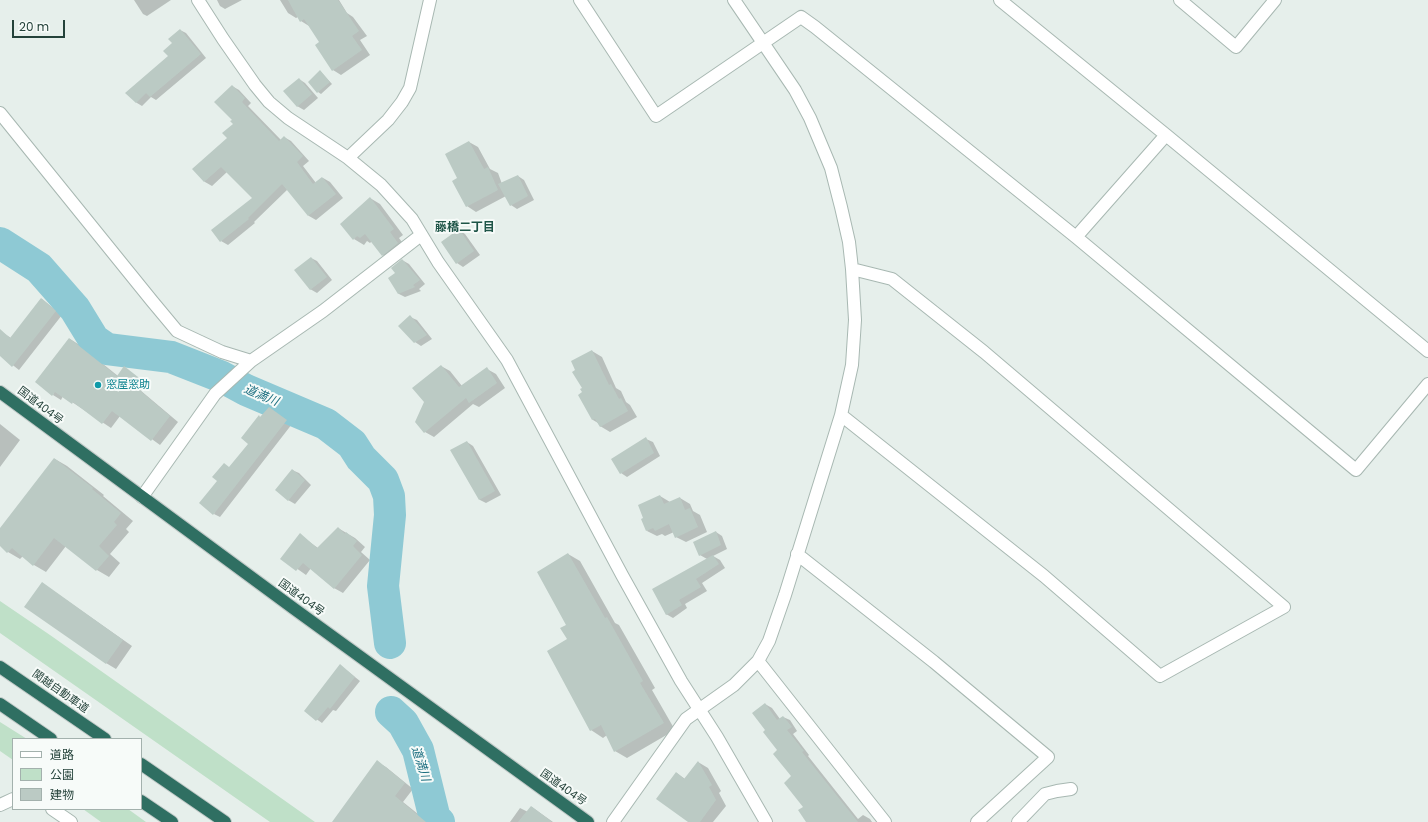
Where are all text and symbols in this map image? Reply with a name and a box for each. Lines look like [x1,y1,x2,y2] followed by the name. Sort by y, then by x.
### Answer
[14,12,67,38] scale bar
[19,18,49,35] text: 20 m
[435,221,495,235] district label: 藤橋二丁目
[106,378,150,392] place label: 窓屋窓助
[93,380,103,390] marker: 窓屋窓助
[242,382,280,410] water label: 道満川
[15,385,65,427] street label: 国道404号
[275,577,327,619] street label: 国道404号
[29,668,91,716] street label: 関越自動車道
[12,738,142,810] legend
[408,745,432,783] water label: 道満川
[50,746,74,763] text: 道路
[50,766,74,783] text: 公園
[537,767,589,809] street label: 国道404号
[50,786,74,803] text: 建物

